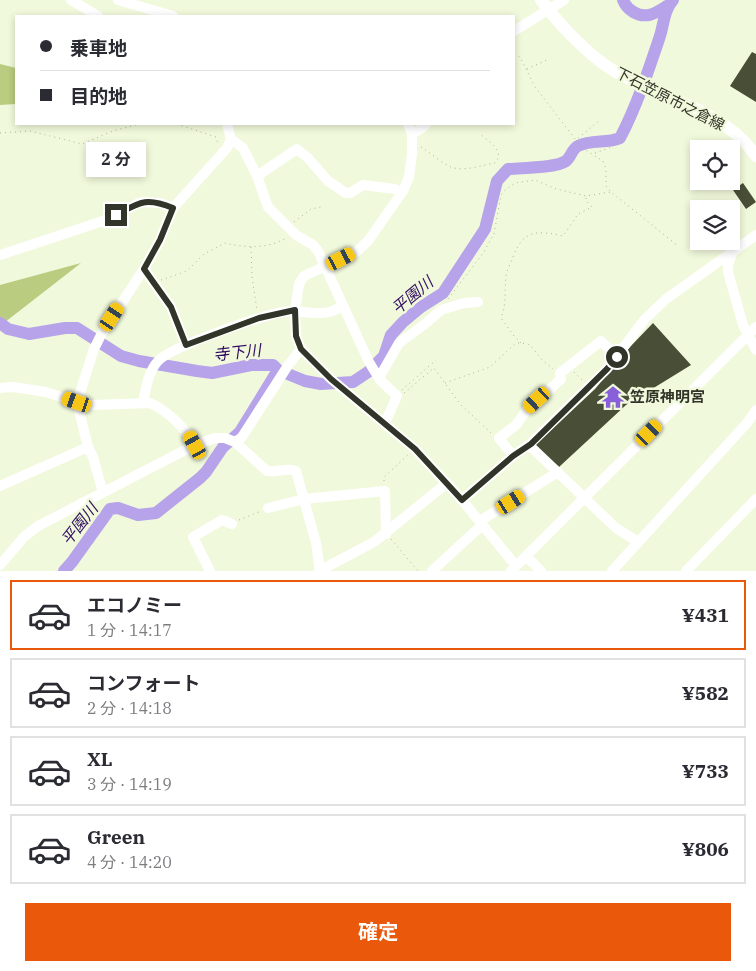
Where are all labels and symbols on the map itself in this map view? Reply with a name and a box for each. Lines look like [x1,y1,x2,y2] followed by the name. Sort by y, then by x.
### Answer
[612,63,728,134] street label: 下石笠原市之倉線
[86,142,146,178] callout: 2 分
[105,204,127,226] route end
[324,246,357,272] car
[387,271,438,318] water label: 平園川
[97,300,126,334] car
[212,339,264,364] water label: 寺下川
[606,346,628,368] route start
[520,384,553,416] car
[600,384,626,410] temple icon: 笠原神明宮
[630,387,705,406] place label: 笠原神明宮
[60,390,93,414] car
[633,417,664,449] car
[181,428,208,462] car
[494,488,527,516] car
[56,497,103,549] water label: 平園川

